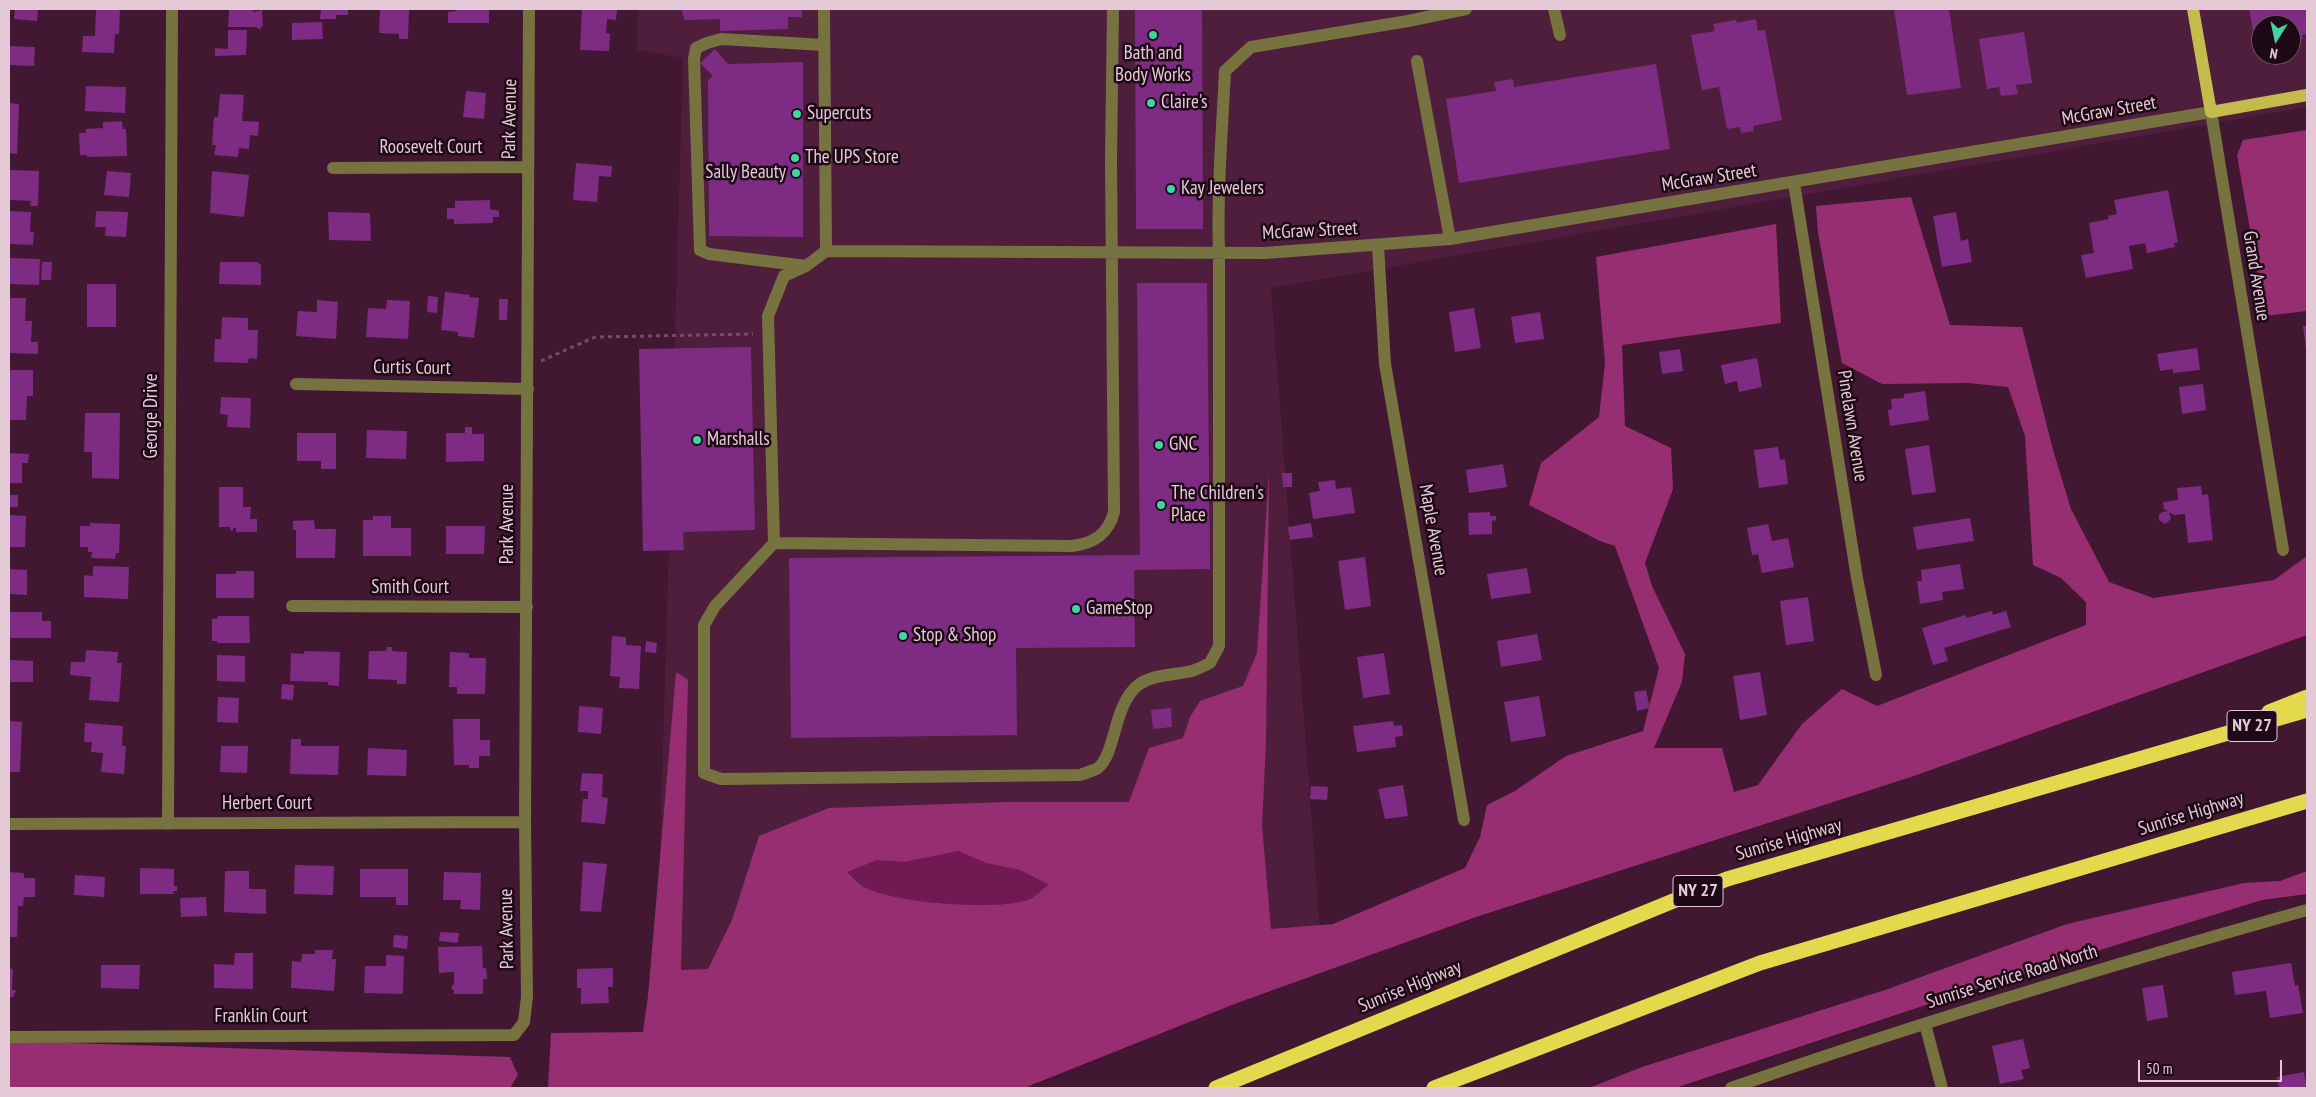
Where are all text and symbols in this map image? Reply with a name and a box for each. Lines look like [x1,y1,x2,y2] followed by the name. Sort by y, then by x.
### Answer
[2251,15,2301,65] north arrow
[1147,29,1159,41] marker: Bath and Body Works
[1115,43,1191,87] place label: Bath and Body Works
[2268,44,2279,63] text: N
[498,79,522,159] street label: Park Avenue
[2060,91,2158,131] street label: McGraw Street
[1161,92,1208,114] place label: Claire's
[1145,97,1157,109] marker: Claire's
[807,103,871,125] place label: Supercuts
[791,108,803,120] marker: Supercuts
[379,137,483,159] street label: Roosevelt Court
[805,147,899,169] place label: The UPS Store
[789,152,801,164] marker: The UPS Store
[1660,159,1758,197] street label: McGraw Street
[705,162,786,184] place label: Sally Beauty
[790,167,802,179] marker: Sally Beauty
[1181,178,1264,200] place label: Kay Jewelers
[1165,183,1177,195] marker: Kay Jewelers
[1262,217,1358,245] street label: McGraw Street
[2238,229,2274,323] street label: Grand Avenue
[373,356,451,380] street label: Curtis Court
[1832,369,1872,483] street label: Pinelawn Avenue
[141,373,163,459] street label: George Drive
[707,429,770,451] place label: Marshalls
[691,434,703,446] marker: Marshalls
[1169,434,1197,456] place label: GNC
[1153,439,1165,451] marker: GNC
[1171,483,1264,527] place label: The Children's Place
[1414,483,1452,577] street label: Maple Avenue
[497,484,519,564] street label: Park Avenue
[1155,499,1167,511] marker: The Children's Place
[371,577,449,599] street label: Smith Court
[1086,598,1153,620] place label: GameStop
[1070,603,1082,615] marker: GameStop
[913,625,996,647] place label: Stop & Shop
[897,630,909,642] marker: Stop & Shop
[2227,710,2277,741] road number: NY 27
[2135,787,2247,841] street label: Sunrise Highway
[222,793,312,815] street label: Herbert Court
[1733,814,1845,866] street label: Sunrise Highway
[1673,876,1723,906] road number: NY 27
[495,889,519,969] street label: Park Avenue
[1924,940,2100,1014] street label: Sunrise Service Road North
[1355,956,1465,1018] street label: Sunrise Highway
[215,1006,307,1028] street label: Franklin Court
[2141,1050,2285,1082] scale bar
[2146,1059,2172,1078] text: 50 m

